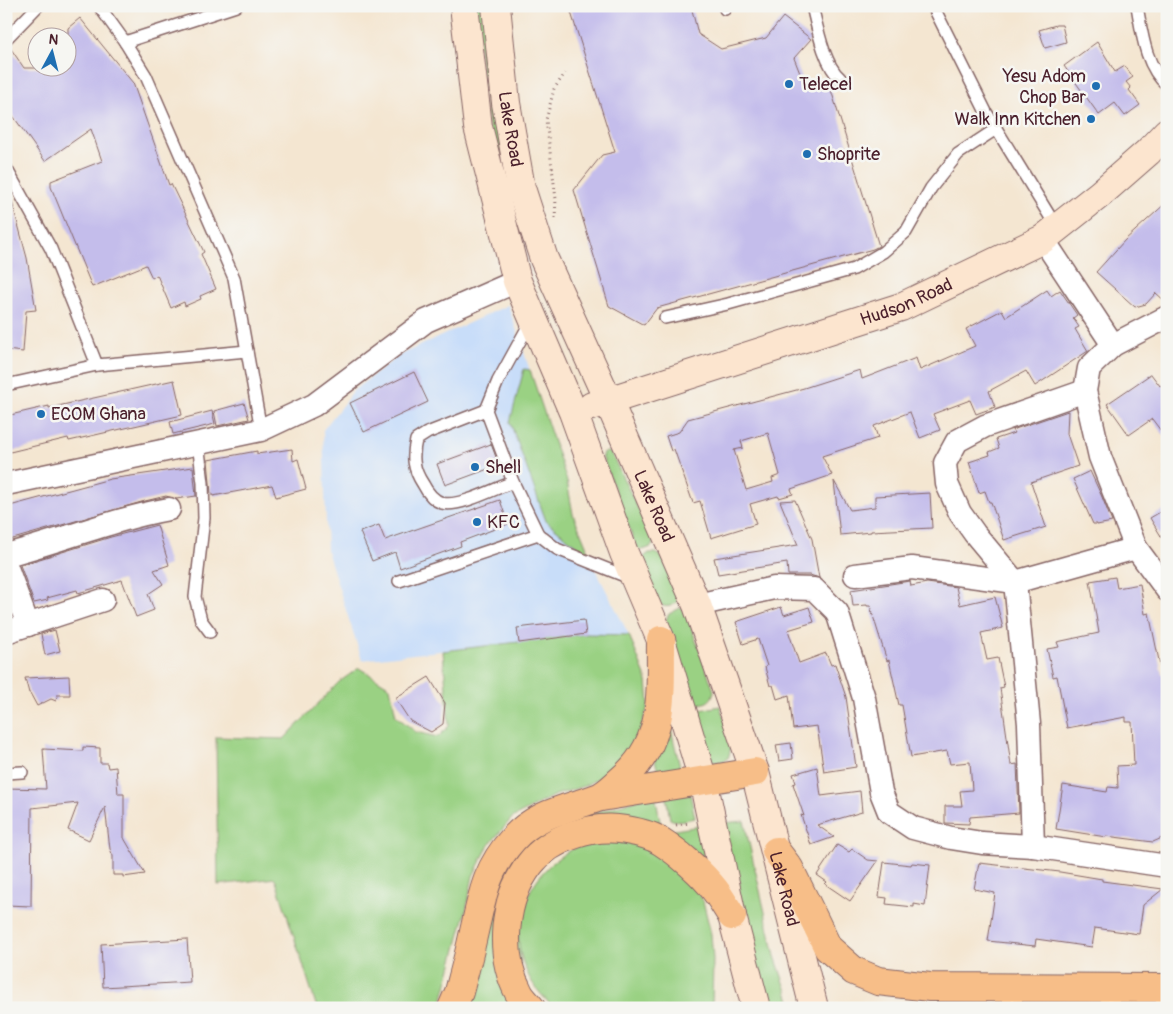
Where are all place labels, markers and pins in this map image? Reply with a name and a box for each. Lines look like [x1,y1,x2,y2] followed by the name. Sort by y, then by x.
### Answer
[1002,65,1087,109] place label: Yesu Adom Chop Bar
[799,73,852,96] place label: Telecel
[783,78,795,90] marker: Telecel
[1090,80,1102,92] marker: Yesu Adom Chop Bar
[955,108,1081,131] place label: Walk Inn Kitchen
[1085,113,1097,125] marker: Walk Inn Kitchen
[817,143,880,166] place label: Shoprite
[801,148,813,160] marker: Shoprite
[51,403,146,426] place label: ECOM Ghana
[35,408,47,420] marker: ECOM Ghana
[485,456,521,479] place label: Shell
[469,461,481,473] marker: Shell
[487,511,520,534] place label: KFC
[471,516,483,528] marker: KFC

